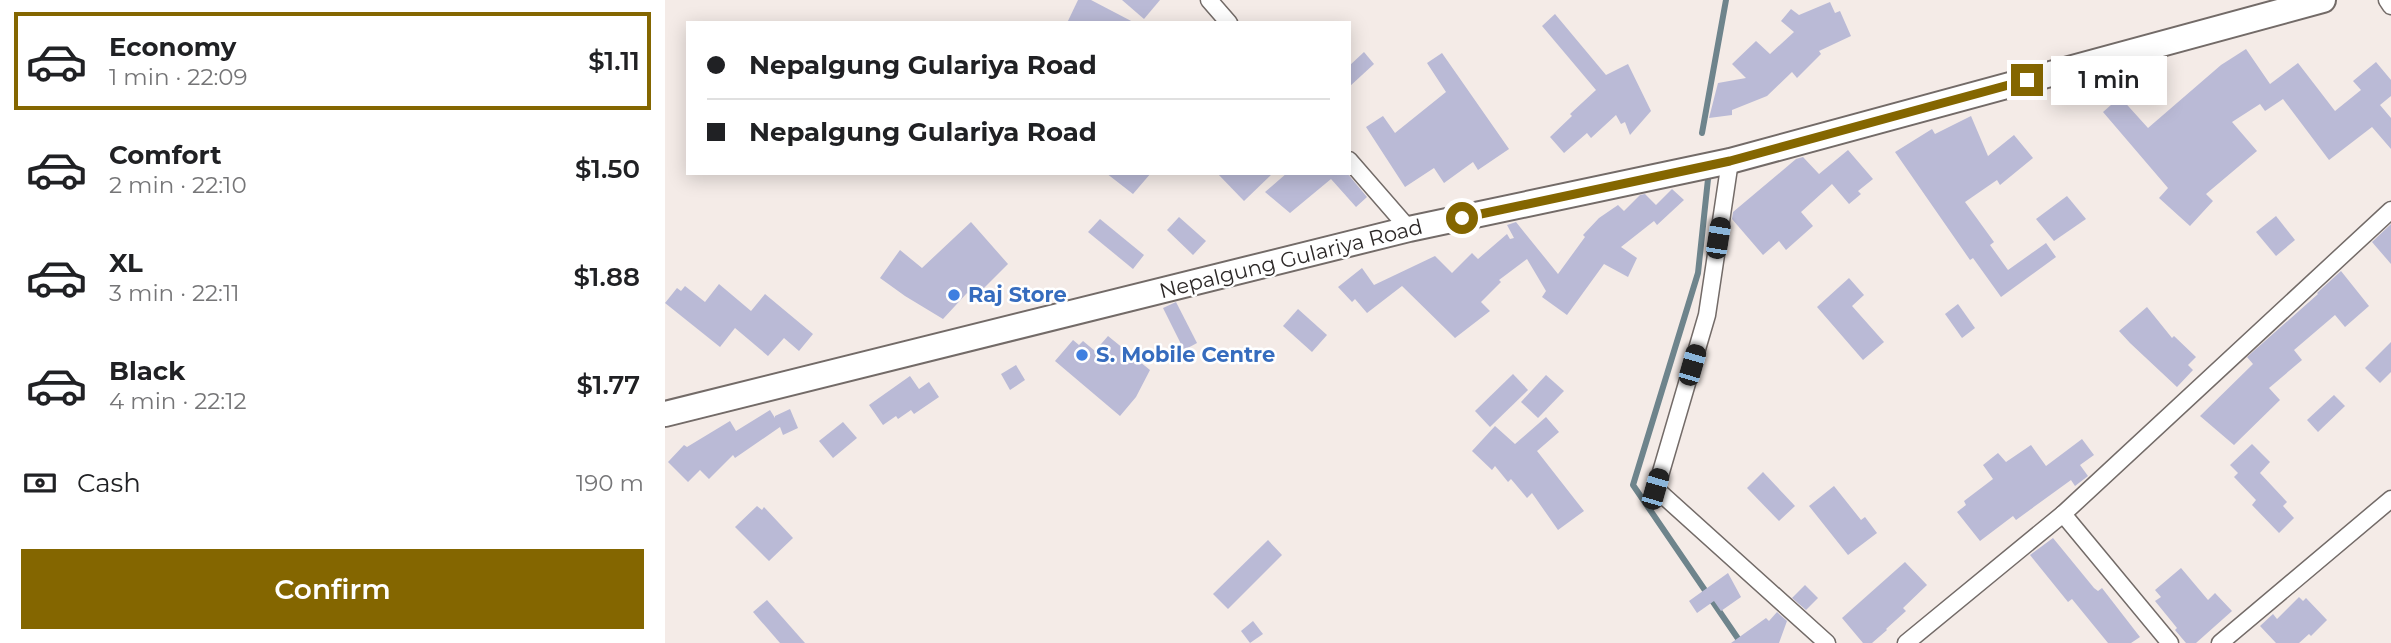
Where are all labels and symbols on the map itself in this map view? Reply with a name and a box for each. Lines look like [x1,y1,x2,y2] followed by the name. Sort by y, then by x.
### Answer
[2051,56,2167,104] callout: 1 min
[2011,64,2043,96] route end
[1446,202,1478,234] route start
[1157,214,1425,303] street label: Nepalgung Gulariya Road
[1705,216,1732,260] car
[968,282,1067,307] place label: Raj Store
[946,287,962,303] marker: Raj Store
[1096,342,1275,367] place label: S. Mobile Centre
[1677,342,1708,388] car
[1074,347,1090,363] marker: S. Mobile Centre
[1640,466,1671,512] car

